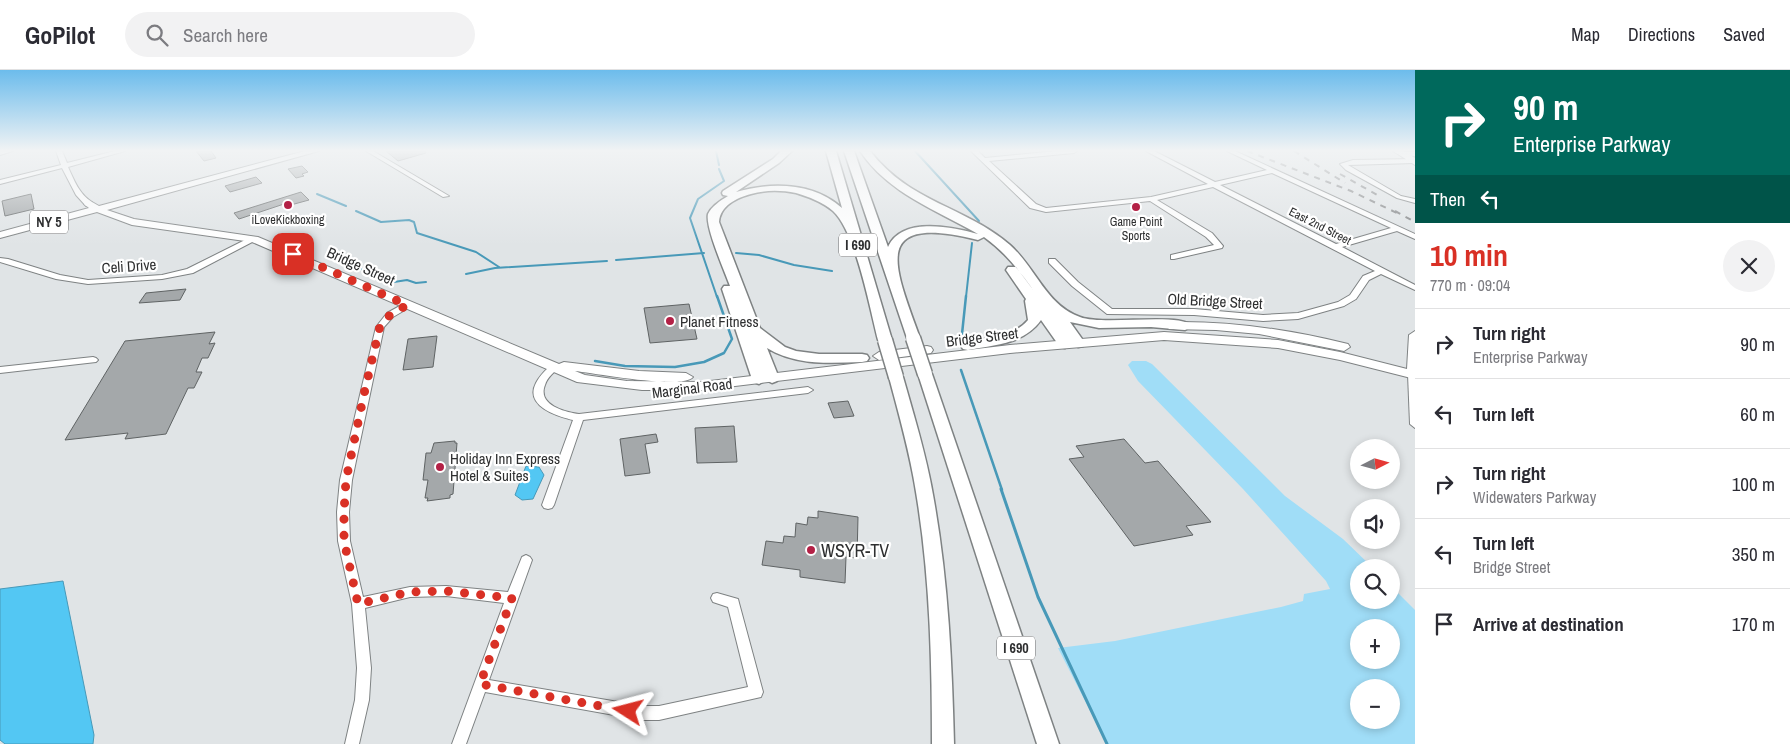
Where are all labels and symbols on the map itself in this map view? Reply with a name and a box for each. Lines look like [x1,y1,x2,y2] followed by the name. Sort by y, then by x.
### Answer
[282,199,294,211] marker: iLoveKickboxing
[1130,201,1142,213] marker: Game Point Sports
[1286,203,1354,249] street label: East 2nd Street
[30,210,68,233] road number: NY 5
[252,212,325,228] place label: iLoveKickboxing
[1110,214,1163,244] place label: Game Point Sports
[272,233,314,275] pin
[839,234,877,256] road number: I 690
[324,242,399,291] street label: Bridge Street
[101,254,157,278] street label: Celi Drive
[1167,288,1264,314] street label: Old Bridge Street
[680,311,759,332] place label: Planet Fitness
[664,315,676,327] marker: Planet Fitness
[945,322,1020,352] street label: Bridge Street
[651,373,733,403] street label: Marginal Road
[1350,439,1400,489] north arrow
[450,448,560,486] place label: Holiday Inn Express Hotel & Suites
[434,461,446,473] marker: Holiday Inn Express Hotel & Suites
[821,538,889,563] place label: WSYR-TV
[805,544,817,556] marker: WSYR-TV
[997,636,1035,660] road number: I 690
[601,684,653,736] position arrow

